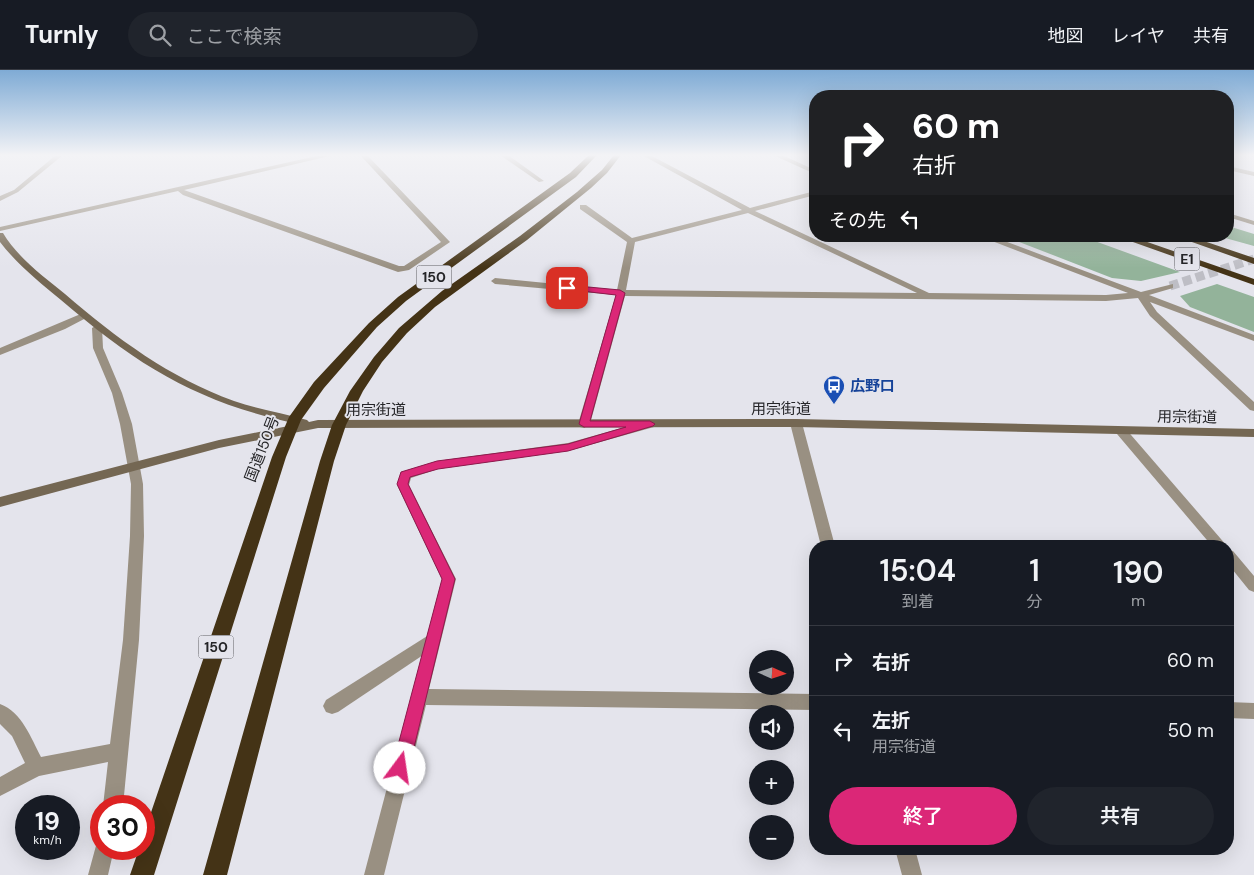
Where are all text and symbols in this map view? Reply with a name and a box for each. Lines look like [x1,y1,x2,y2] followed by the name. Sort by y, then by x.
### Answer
[128,12,478,57] search box
[25,19,98,50] text: Turnly
[146,21,174,49] icon: search
[186,24,281,49] text: ここで検索
[1048,24,1084,48] text: 地図
[1112,24,1165,48] text: レイヤ
[1193,24,1229,48] text: 共有
[912,103,1000,149] text: 60 m
[829,110,894,175] icon: right
[912,151,956,180] text: 右折
[896,205,924,233] icon: left
[829,208,886,233] text: その先
[1174,248,1200,270] road number: E1
[416,266,452,288] road number: 150
[546,267,588,309] pin
[553,274,581,302] icon: arrive
[822,374,846,405] bus stop icon: 広野口
[850,376,895,396] place label: 広野口
[751,399,811,419] street label: 用宗街道
[346,400,406,420] street label: 用宗街道
[1157,406,1217,428] street label: 用宗街道
[240,413,284,485] street label: 国道150号
[880,551,956,590] text: 15:04
[1029,551,1040,590] text: 1
[1113,553,1163,592] text: 190
[1131,590,1145,611] text: m
[902,591,934,612] text: 到着
[1026,591,1042,612] text: 分
[198,636,234,658] road number: 150
[829,647,857,675] icon: right
[1167,648,1214,673] text: 60 m
[749,650,794,695] north arrow
[749,650,794,860] map controls
[872,650,910,675] text: 右折
[749,705,794,750] button: sound
[872,708,910,733] text: 左折
[829,717,857,745] icon: left
[1167,718,1214,743] text: 50 m
[872,736,936,757] text: 用宗街道
[373,741,425,793] position arrow
[749,760,794,805] button: +
[829,787,1017,845] button: 終了
[1027,787,1214,845] button: 共有
[90,795,155,860] speed limit sign: 30
[35,805,60,838] text: 19
[749,815,794,860] button: −
[33,832,62,848] text: km/h

